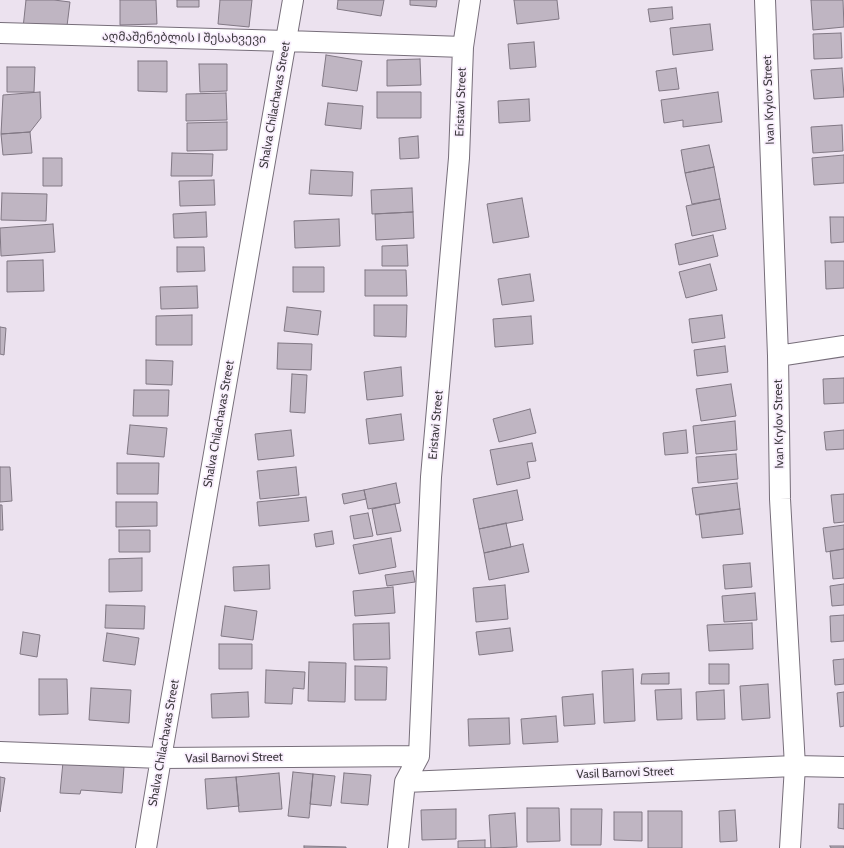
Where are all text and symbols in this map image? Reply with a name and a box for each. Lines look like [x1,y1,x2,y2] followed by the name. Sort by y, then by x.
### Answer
[102,29,266,47] street label: აღმაშენებლის I შესახვევი
[257,40,293,170] street label: Shalva Chilachavas Street
[760,55,778,145] street label: Ivan Krylov Street
[453,67,469,137] street label: Eristavi Street
[201,359,237,489] street label: Shalva Chilachavas Street
[771,379,787,469] street label: Ivan Krylov Street
[426,390,446,460] street label: Eristavi Street
[146,678,182,808] street label: Shalva Chilachavas Street
[185,750,283,766] street label: Vasil Barnovi Street
[576,764,674,782] street label: Vasil Barnovi Street

